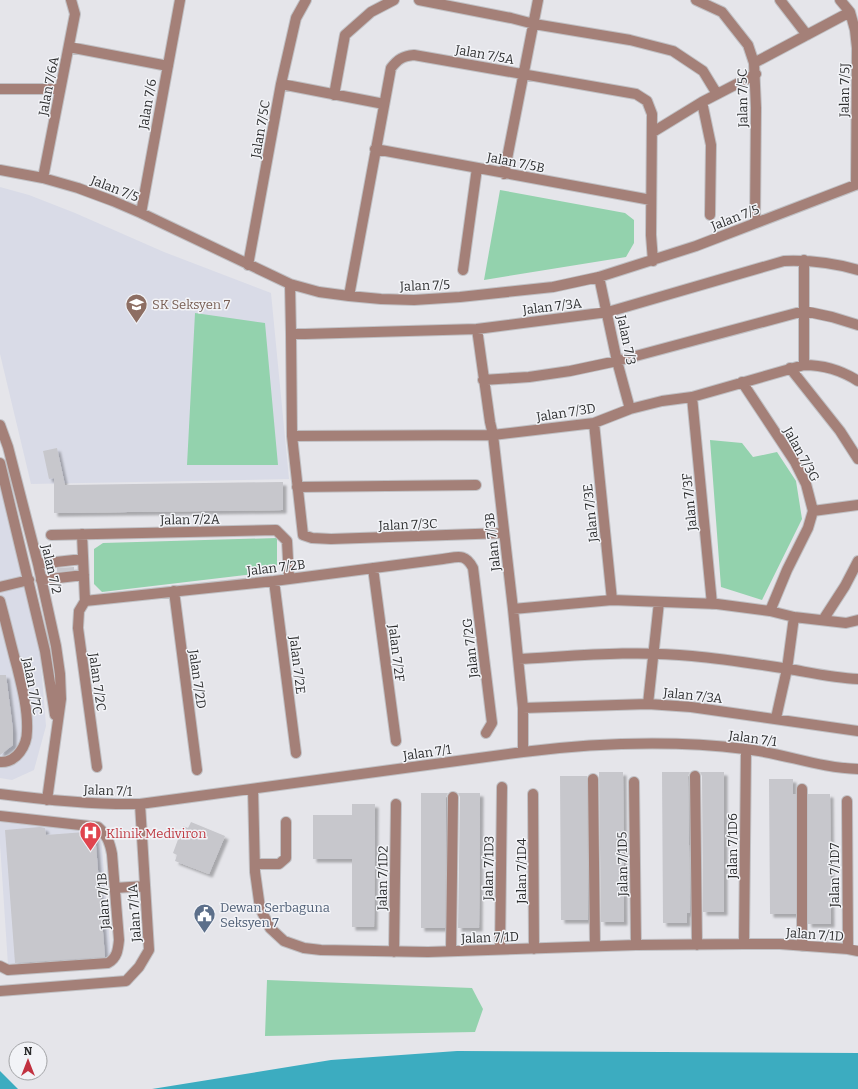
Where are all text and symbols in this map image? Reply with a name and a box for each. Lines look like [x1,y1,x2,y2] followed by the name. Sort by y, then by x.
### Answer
[453,42,516,67] street label: Jalan 7/5A
[35,54,62,118] street label: Jalan 7/6A
[837,63,852,118] street label: Jalan 7/5J
[734,69,751,128] street label: Jalan 7/5C
[136,77,159,131] street label: Jalan 7/6
[248,99,273,160] street label: Jalan 7/5C
[485,149,546,175] street label: Jalan 7/5B
[88,172,141,204] street label: Jalan 7/5
[708,201,761,234] street label: Jalan 7/5
[399,277,450,294] street label: Jalan 7/5
[124,291,150,324] school or university icon: SK Seksyen 7
[521,295,583,318] street label: Jalan 7/3A
[152,297,231,312] place label: SK Seksyen 7
[614,313,639,366] street label: Jalan 7/3
[534,400,597,425] street label: Jalan 7/3D
[780,423,823,484] street label: Jalan 7/3G
[679,473,700,532] street label: Jalan 7/3F
[580,483,601,544] street label: Jalan 7/3E
[159,511,221,528] street label: Jalan 7/2A
[481,512,504,573] street label: Jalan 7/3B
[377,516,438,533] street label: Jalan 7/3C
[38,542,64,595] street label: Jalan 7/2
[245,556,306,579] street label: Jalan 7/2B
[459,617,482,680] street label: Jalan 7/2G
[385,623,407,683] street label: Jalan 7/2F
[286,634,309,695] street label: Jalan 7/2E
[186,647,209,710] street label: Jalan 7/2D
[86,651,109,712] street label: Jalan 7/2C
[19,655,45,716] street label: Jalan 7/7C
[662,685,724,706] street label: Jalan 7/3A
[727,728,779,749] street label: Jalan 7/1
[401,742,453,763] street label: Jalan 7/1
[82,782,133,799] street label: Jalan 7/1
[725,813,740,880] street label: Jalan 7/1D6
[78,820,104,853] hospital icon: Klinik Mediviron
[106,826,207,841] place label: Klinik Mediviron
[614,831,631,898] street label: Jalan 7/1D5
[480,836,497,902] street label: Jalan 7/1D3
[514,838,529,905] street label: Jalan 7/1D4
[827,842,842,908] street label: Jalan 7/1D7
[374,845,391,912] street label: Jalan 7/1D2
[94,872,113,931] street label: Jalan 7/1B
[125,883,144,943] street label: Jalan 7/1A
[220,900,330,930] place label: Dewan Serbaguna Seksyen 7
[191,901,217,934] public building icon: Dewan Serbaguna Seksyen 7
[785,925,844,944] street label: Jalan 7/1D
[460,929,519,946] street label: Jalan 7/1D
[8,1041,48,1081] north arrow
[24,1045,33,1058] text: N

